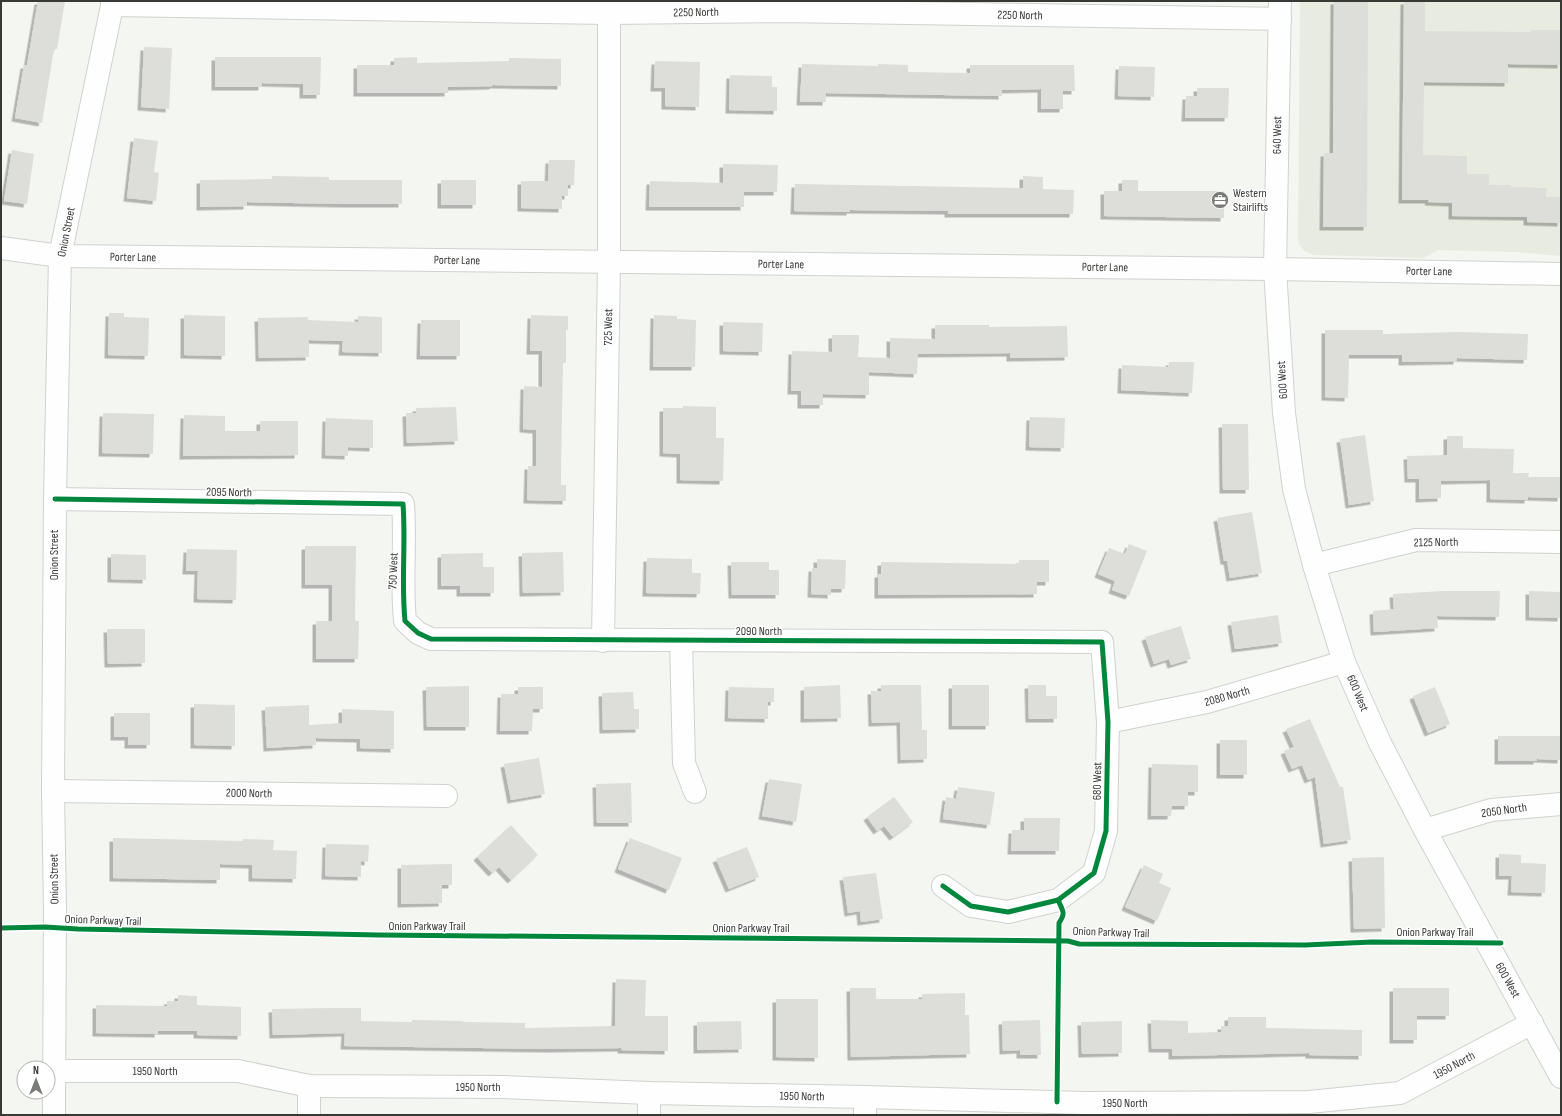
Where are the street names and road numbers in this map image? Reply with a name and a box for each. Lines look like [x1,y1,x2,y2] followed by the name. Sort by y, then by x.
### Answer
[673,5,719,20] street label: 2250 North
[997,8,1043,23] street label: 2250 North
[1270,115,1285,154] street label: 640 West
[54,205,79,258] street label: Onion Street
[110,250,156,265] street label: Porter Lane
[434,253,480,268] street label: Porter Lane
[758,257,804,272] street label: Porter Lane
[1082,260,1128,275] street label: Porter Lane
[1406,264,1452,279] street label: Porter Lane
[601,308,616,346] street label: 725 West
[1274,360,1291,400] street label: 600 West
[206,485,252,500] street label: 2095 North
[47,529,62,580] street label: Onion Street
[1414,535,1458,550] street label: 2125 North
[385,552,402,590] street label: 750 West
[736,624,782,639] street label: 2090 North
[1343,673,1372,714] street label: 600 West
[1203,683,1251,710] street label: 2080 North
[1090,761,1105,800] street label: 680 West
[226,786,272,801] street label: 2000 North
[1480,800,1528,821] street label: 2050 North
[47,853,62,904] street label: Onion Street
[64,912,142,929] street label: Onion Parkway Trail
[389,919,465,934] street label: Onion Parkway Trail
[713,921,789,936] street label: Onion Parkway Trail
[1072,924,1150,941] street label: Onion Parkway Trail
[1397,925,1473,940] street label: Onion Parkway Trail
[1492,960,1524,1001] street label: 600 West
[1431,1048,1478,1083] street label: 1950 North
[132,1064,178,1079] street label: 1950 North
[455,1080,501,1095] street label: 1950 North
[779,1089,825,1104] street label: 1950 North
[1102,1096,1148,1111] street label: 1950 North

